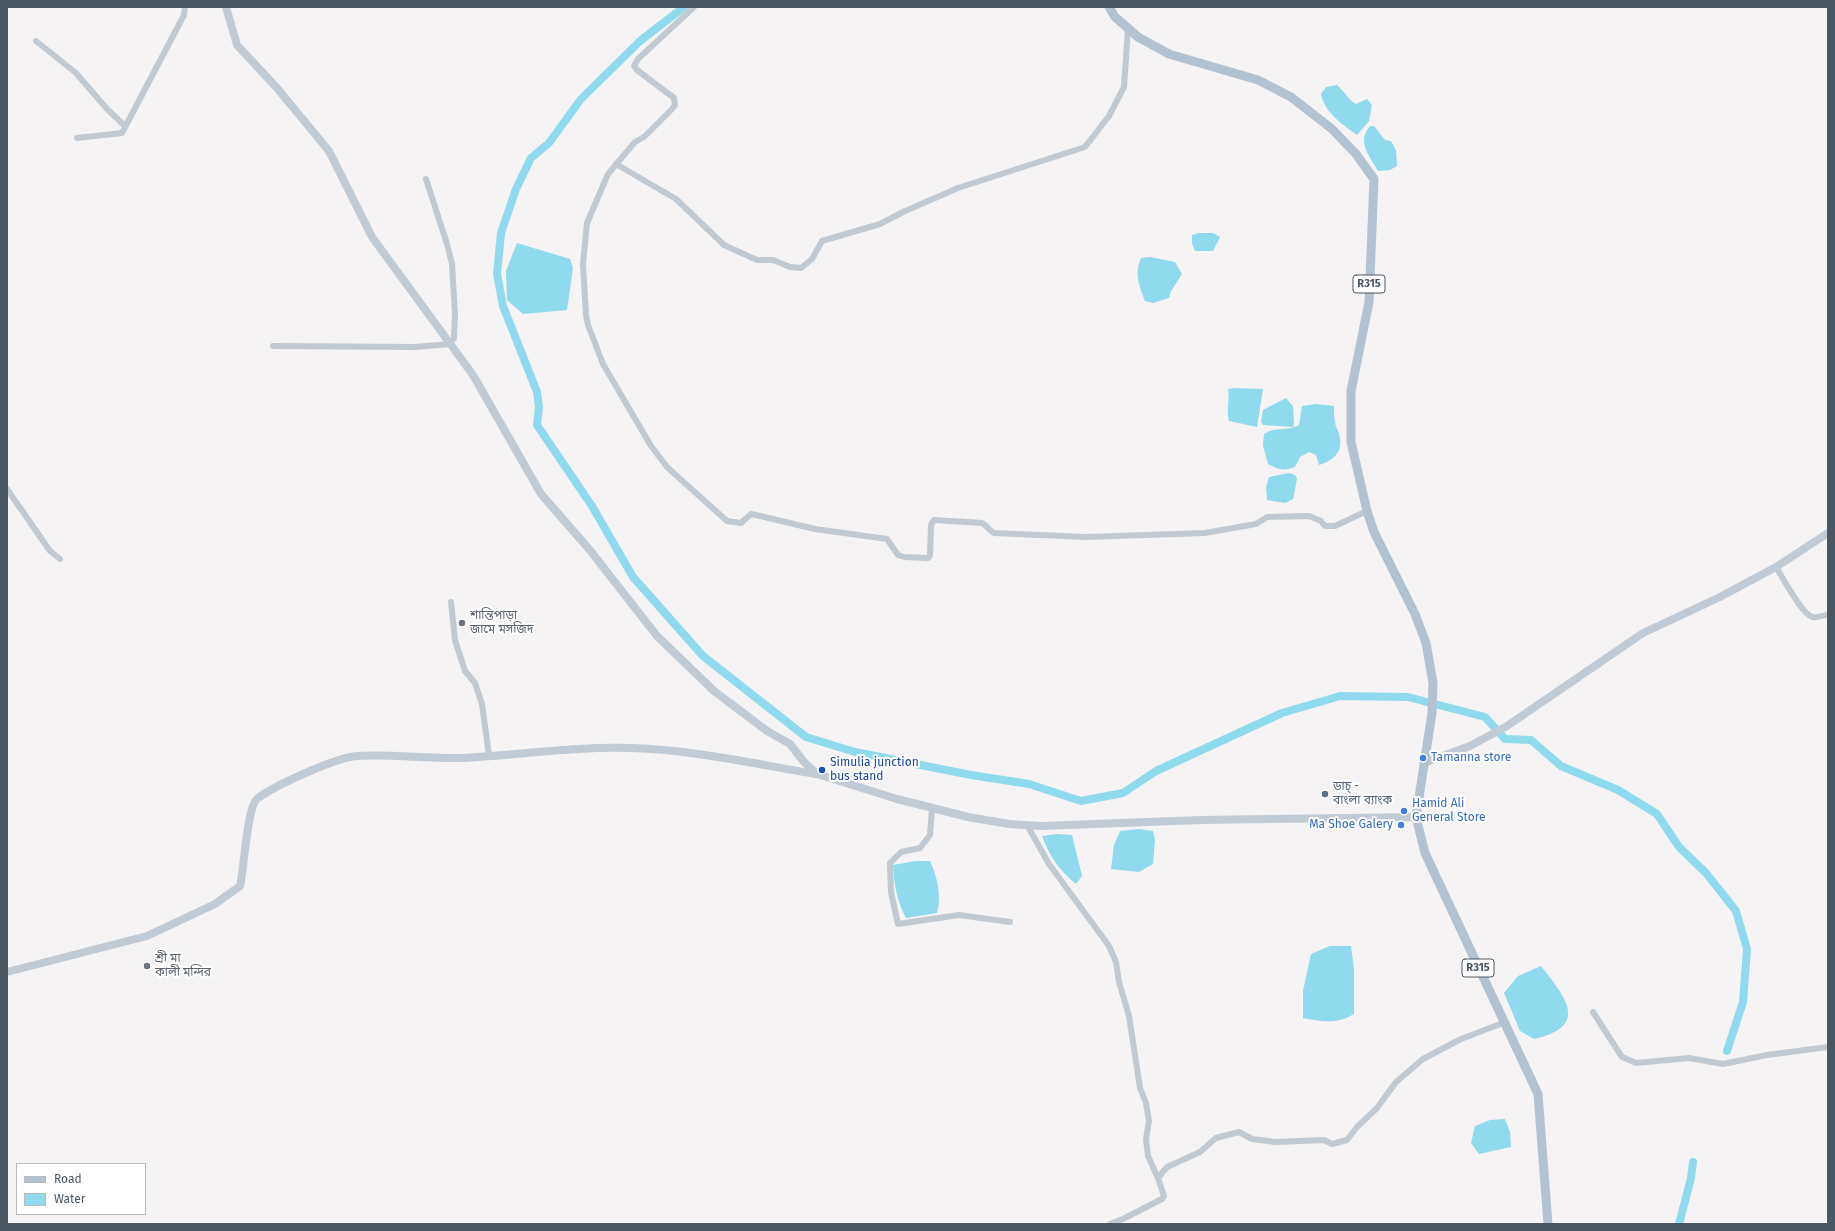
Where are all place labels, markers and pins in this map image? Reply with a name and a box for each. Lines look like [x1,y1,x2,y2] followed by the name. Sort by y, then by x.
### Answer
[470,609,533,637] place label: শান্তিপাড়া জামে মসজিদ
[457,618,467,628] marker: শান্তিপাড়া জামে মসজিদ
[1431,751,1511,765] place label: Tamanna store
[1418,753,1428,763] marker: Tamanna store
[830,756,919,784] place label: Simulia junction bus stand
[817,765,827,775] marker: Simulia junction bus stand
[1333,780,1392,808] place label: ডাচ্ - বাংলা ব্যাংক
[1320,789,1330,799] marker: ডাচ্ - বাংলা ব্যাংক
[1412,797,1486,825] place label: Hamid Ali General Store
[1399,806,1409,816] marker: Hamid Ali General Store
[1309,818,1393,832] place label: Ma Shoe Galery
[1396,820,1406,830] marker: Ma Shoe Galery
[155,952,211,980] place label: শ্রী মা কালী মন্দির
[142,961,152,971] marker: শ্রী মা কালী মন্দির

